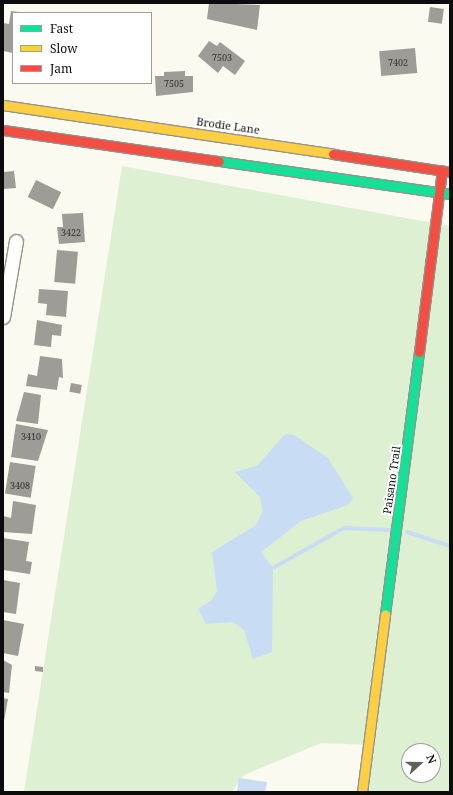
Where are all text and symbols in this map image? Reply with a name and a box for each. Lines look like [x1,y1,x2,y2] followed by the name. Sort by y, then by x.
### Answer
[12,12,152,84] legend
[50,20,73,37] text: Fast
[50,40,78,57] text: Slow
[212,53,232,63] house number: 7503
[388,58,408,68] house number: 7402
[50,60,72,77] text: Jam
[164,79,184,89] house number: 7505
[196,115,260,137] street label: Brodie Lane
[61,228,81,238] house number: 3422
[21,432,41,442] house number: 3410
[381,445,403,515] street label: Paisano Trail
[10,481,30,491] house number: 3408
[401,743,441,783] north arrow
[423,752,440,766] text: N

